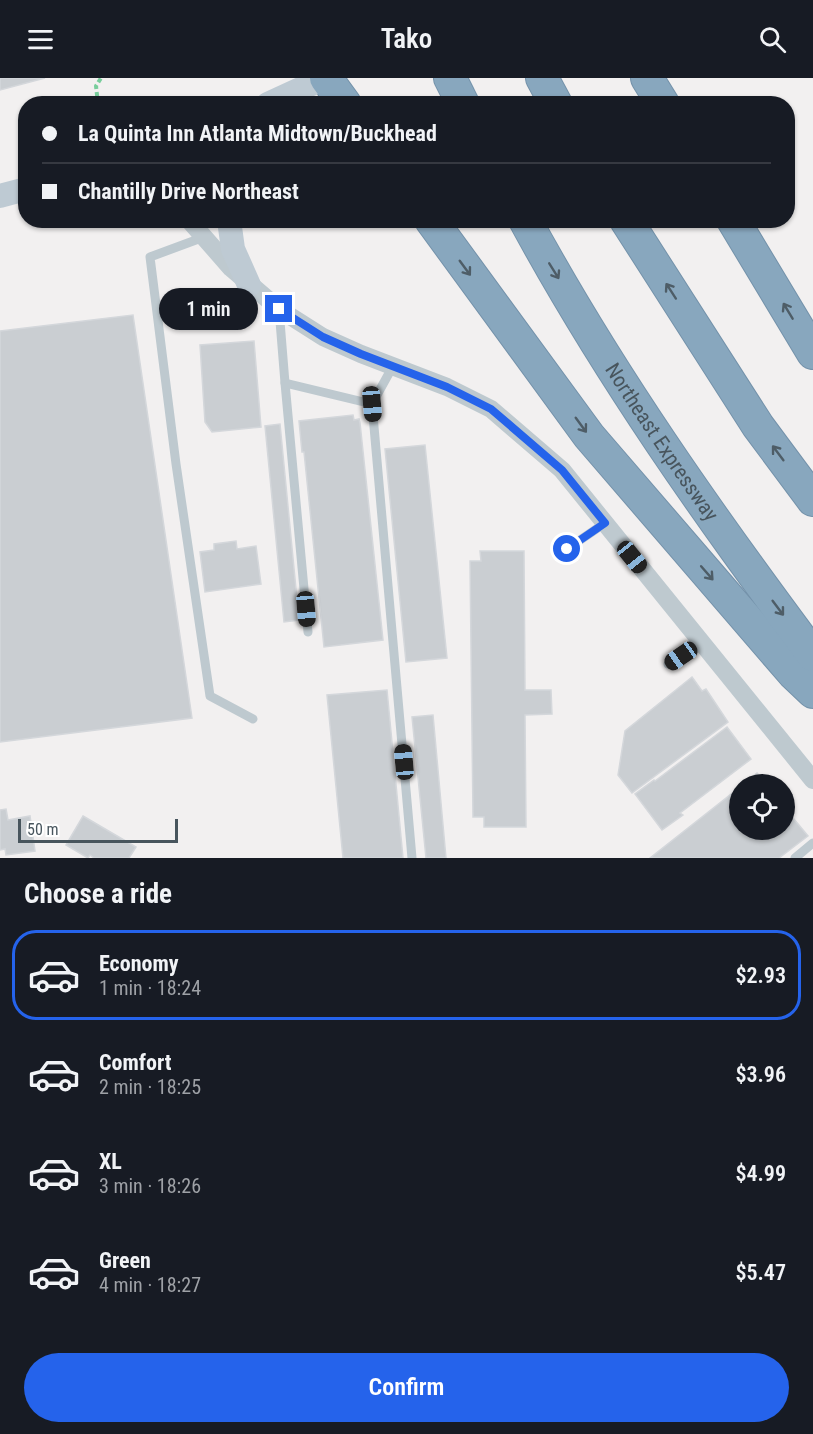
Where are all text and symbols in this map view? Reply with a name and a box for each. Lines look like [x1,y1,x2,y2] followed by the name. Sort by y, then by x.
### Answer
[24,23,57,56] icon: menu
[381,23,432,55] text: Tako
[756,23,789,56] icon: search
[78,121,437,146] text: La Quinta Inn Atlanta Midtown/Buckhead
[78,179,299,204] text: Chantilly Drive Northeast
[459,259,471,275] one-way arrow
[548,262,560,279] one-way arrow
[664,283,676,300] one-way arrow
[159,288,258,330] callout: 1 min
[265,295,292,322] route end
[186,297,231,321] text: 1 min
[781,303,793,320] one-way arrow
[600,359,724,526] street label: Northeast Expressway
[361,385,383,423] car
[575,416,587,432] one-way arrow
[772,446,784,462] one-way arrow
[553,535,580,562] route start
[614,537,650,577] car
[700,565,714,580] one-way arrow
[295,590,317,628] car
[772,600,785,616] one-way arrow
[661,638,701,674] car
[393,743,415,781] car
[729,774,795,840] map controls
[729,774,795,840] button: locate
[18,816,178,844] scale bar
[27,820,59,839] text: 50 m
[24,878,172,910] text: Choose a ride
[27,948,81,1002] icon: car
[99,951,179,976] text: Economy
[735,963,786,988] text: $2.93
[99,976,201,1000] text: 1 min · 18:24
[27,1047,81,1101] icon: car
[99,1050,172,1075] text: Comfort
[735,1062,786,1087] text: $3.96
[99,1075,201,1099] text: 2 min · 18:25
[27,1146,81,1200] icon: car
[99,1149,122,1174] text: XL
[735,1161,786,1186] text: $4.99
[99,1174,201,1198] text: 3 min · 18:26
[27,1245,81,1299] icon: car
[99,1248,151,1273] text: Green
[735,1260,786,1285] text: $5.47
[99,1273,201,1297] text: 4 min · 18:27
[24,1353,789,1422] button: Confirm

